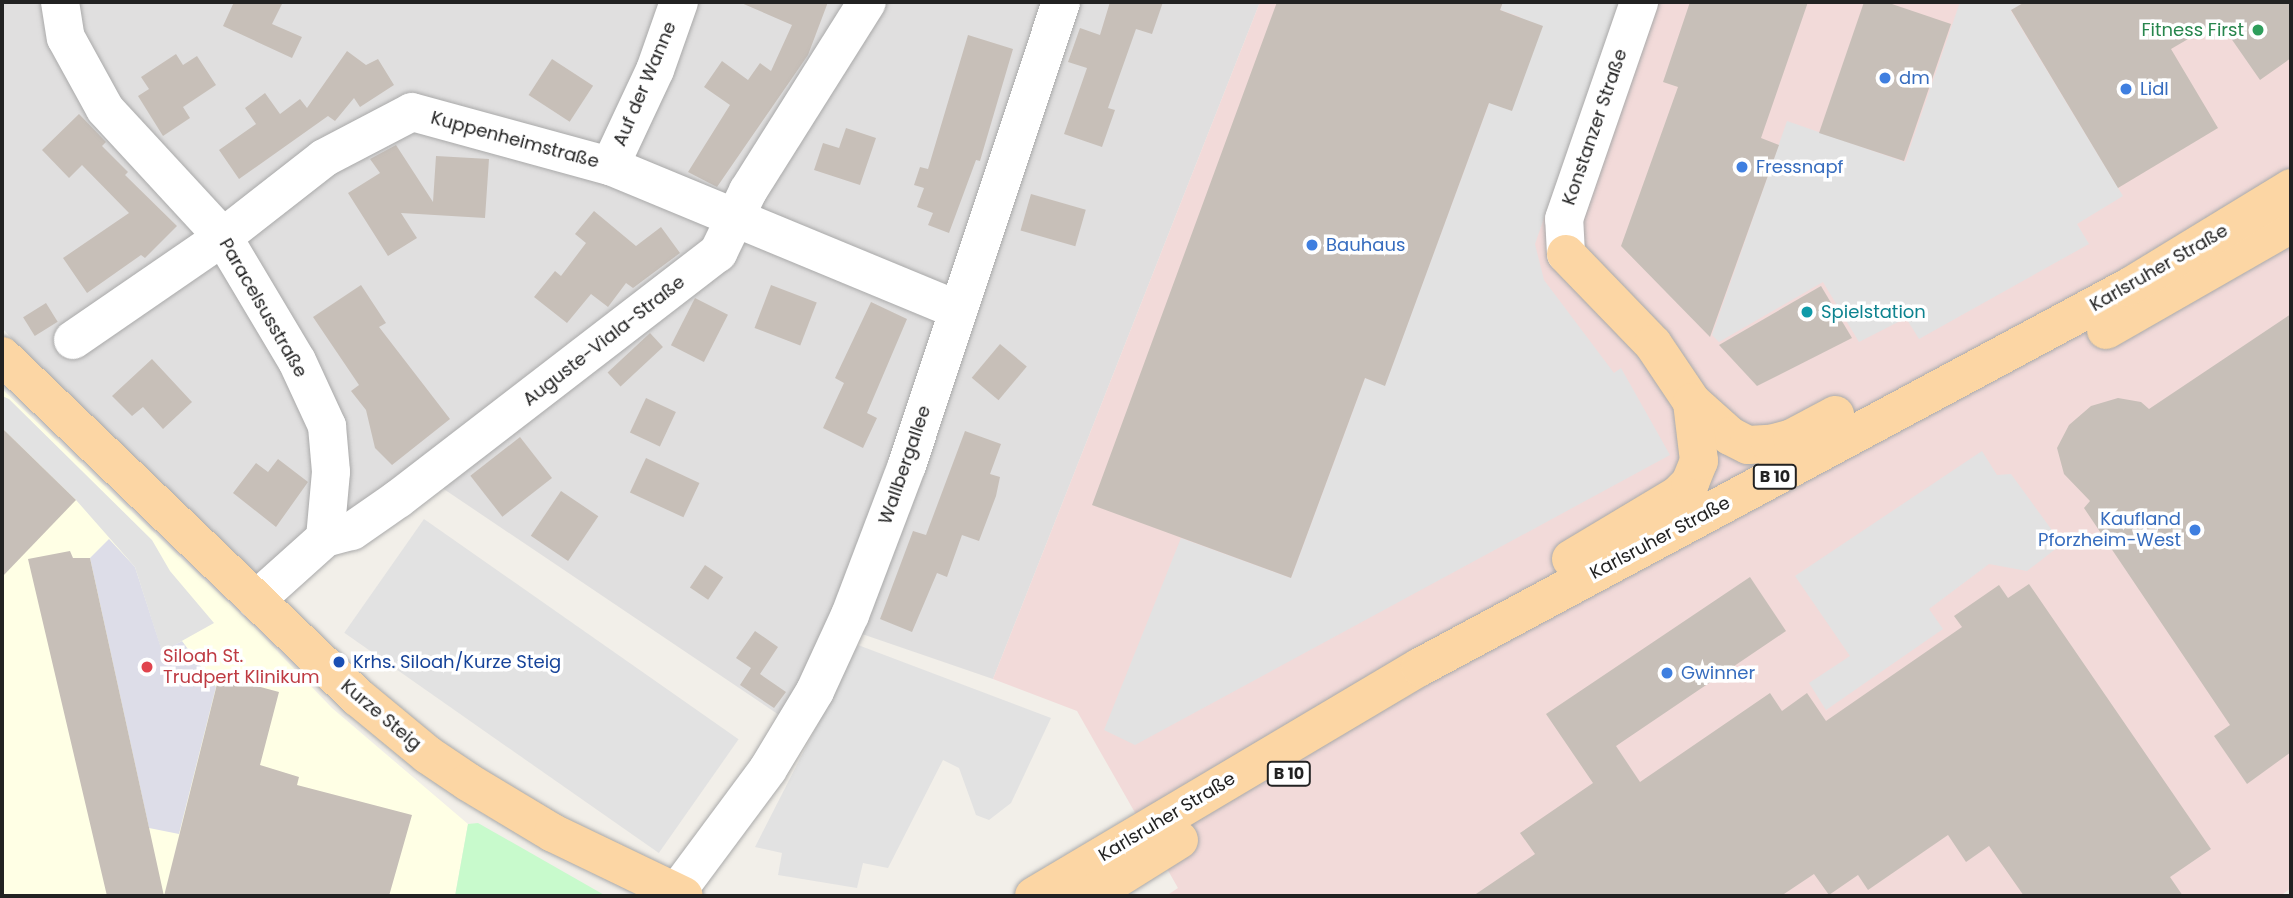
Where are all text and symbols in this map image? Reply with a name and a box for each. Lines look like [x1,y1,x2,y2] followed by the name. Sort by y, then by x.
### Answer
[609,18,681,150] street label: Auf der Wanne
[2142,19,2244,41] place label: Fitness First
[2250,22,2266,38] marker: Fitness First
[1558,46,1632,208] street label: Konstanzer Straße
[1899,67,1930,89] place label: dm
[1877,70,1893,86] marker: dm
[2140,78,2169,100] place label: Lidl
[2118,81,2134,97] marker: Lidl
[429,107,601,173] street label: Kuppenheimstraße
[1756,156,1844,178] place label: Fressnapf
[1734,159,1750,175] marker: Fressnapf
[2086,220,2232,316] street label: Karlsruher Straße
[1326,234,1405,256] place label: Bauhaus
[215,235,311,381] street label: Paracelsusstraße
[1304,237,1320,253] marker: Bauhaus
[519,271,689,411] street label: Auguste-Viala-Straße
[1821,301,1926,323] place label: Spielstation
[1799,304,1815,320] marker: Spielstation
[875,403,935,527] street label: Wallbergallee
[1752,464,1798,490] road number: B 10
[1586,492,1734,584] street label: Karlsruher Straße
[2038,509,2181,552] place label: Kaufland Pforzheim-West
[2187,522,2203,538] marker: Kaufland Pforzheim-West
[163,646,319,688] place label: Siloah St. Trudpert Klinikum
[353,651,561,673] place label: Krhs. Siloah/Kurze Steig
[331,654,347,670] marker: Krhs. Siloah/Kurze Steig
[137,657,157,677] marker: Siloah St. Trudpert Klinikum
[1681,662,1755,684] place label: Gwinner
[1659,665,1675,681] marker: Gwinner
[337,675,425,755] street label: Kurze Steig
[1266,762,1312,786] road number: B 10
[1095,768,1239,866] street label: Karlsruher Straße

